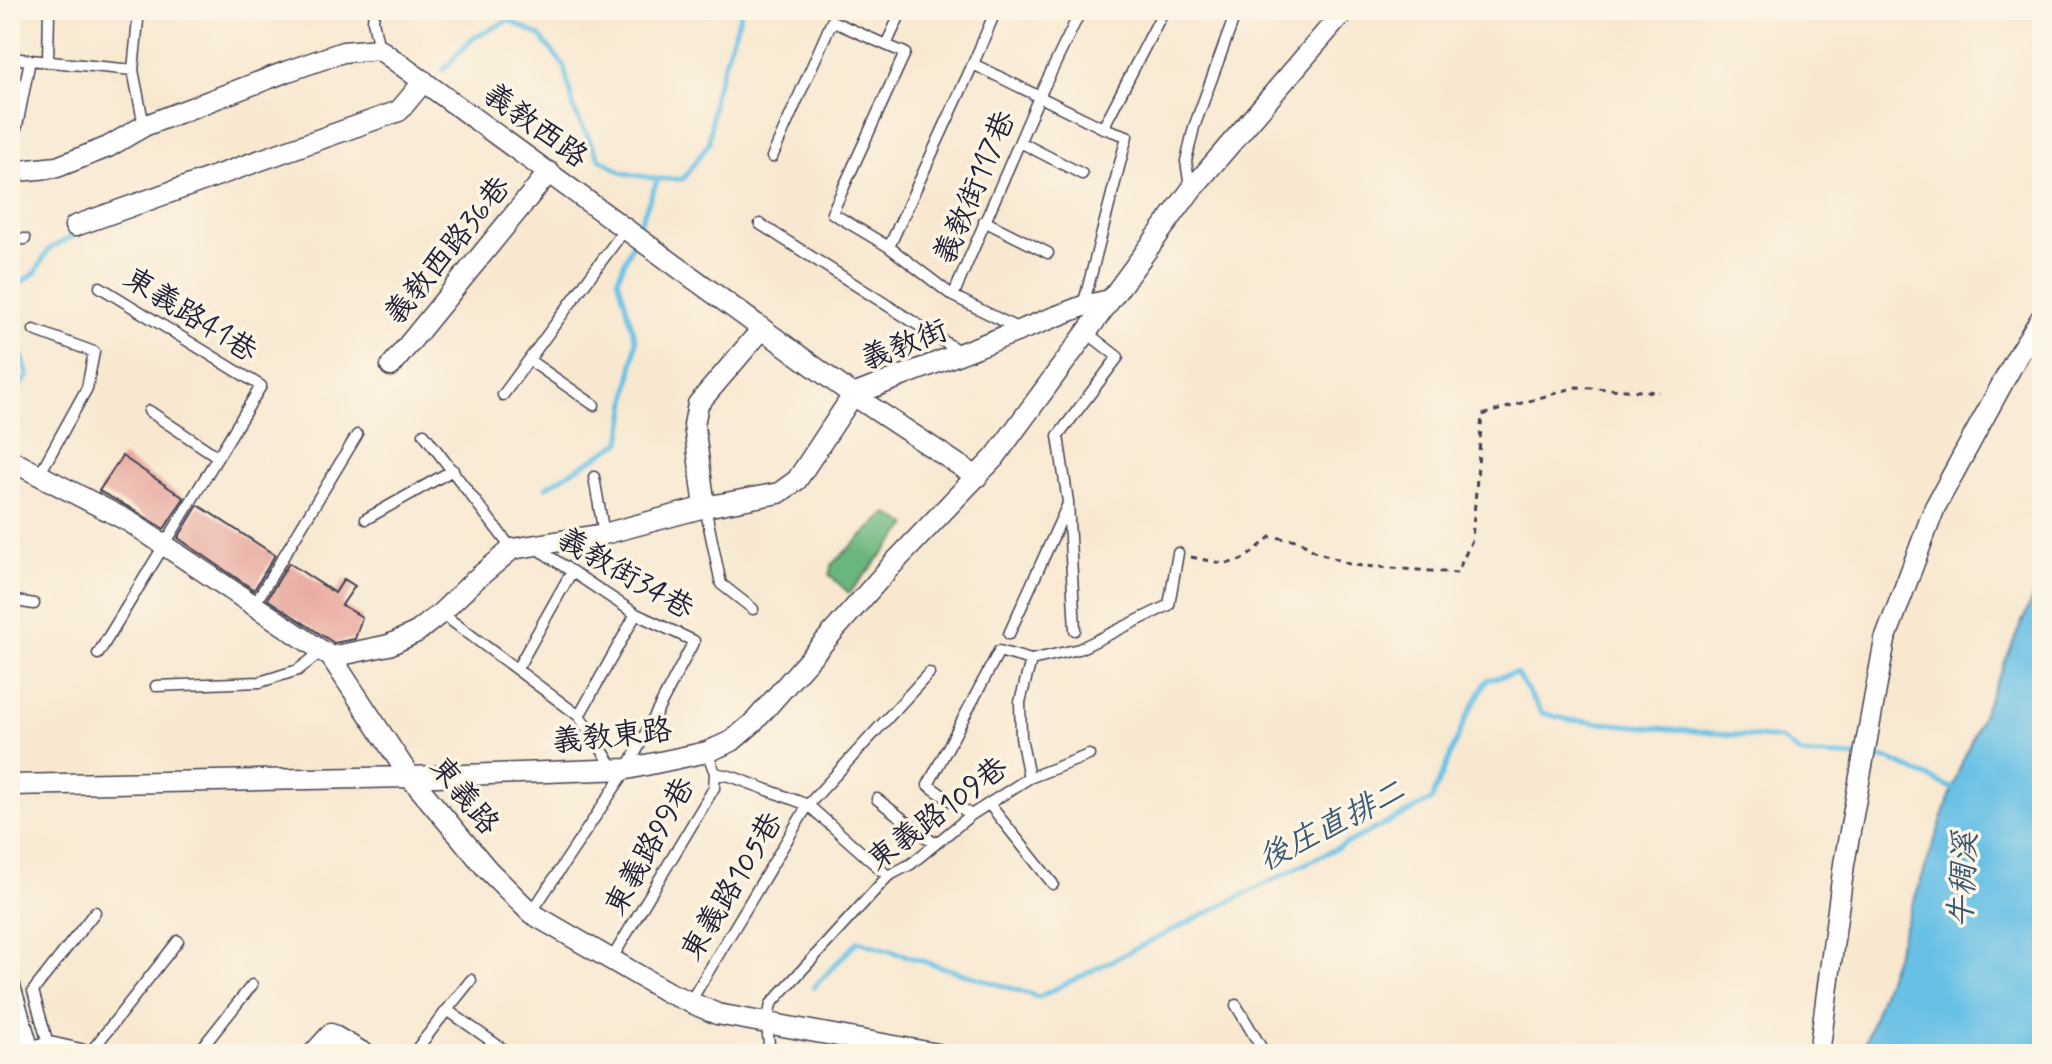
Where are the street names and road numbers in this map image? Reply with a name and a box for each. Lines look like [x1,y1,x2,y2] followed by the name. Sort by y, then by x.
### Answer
[475,75,595,177] street label: 義教西路
[926,105,1025,270] street label: 義教街117巷
[376,169,520,333] street label: 義教西路36巷
[116,259,264,372] street label: 東義路41巷
[856,311,954,380] street label: 義教街
[550,519,701,629] street label: 義教街34巷
[550,711,674,762] street label: 義教東路
[420,749,507,843] street label: 東義路
[860,749,1016,880] street label: 東義路109巷
[596,771,704,923] street label: 東義路99巷
[673,805,792,968] street label: 東義路105巷

